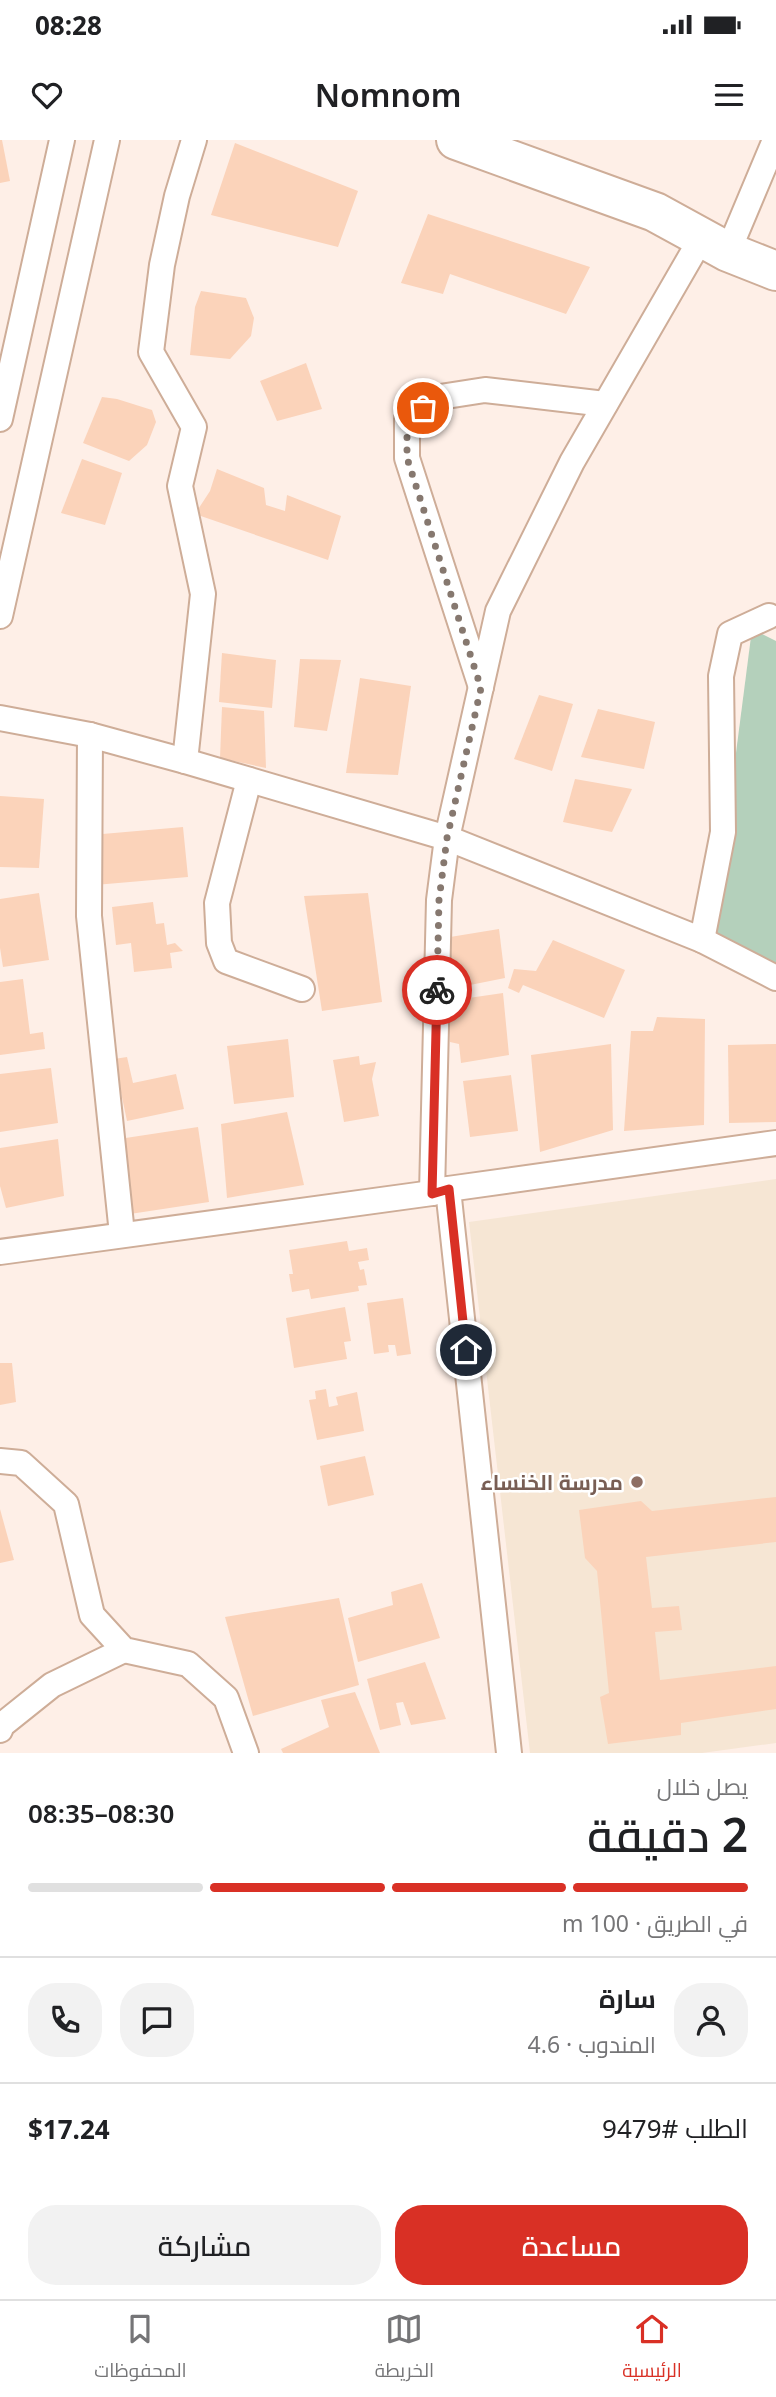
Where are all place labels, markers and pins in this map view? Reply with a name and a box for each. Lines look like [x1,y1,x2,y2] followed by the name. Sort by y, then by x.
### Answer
[393,378,453,438] pin
[436,1320,496,1380] pin
[481,1468,623,1496] place label: مدرسة الخنساء
[629,1474,645,1490] marker: مدرسة الخنساء

